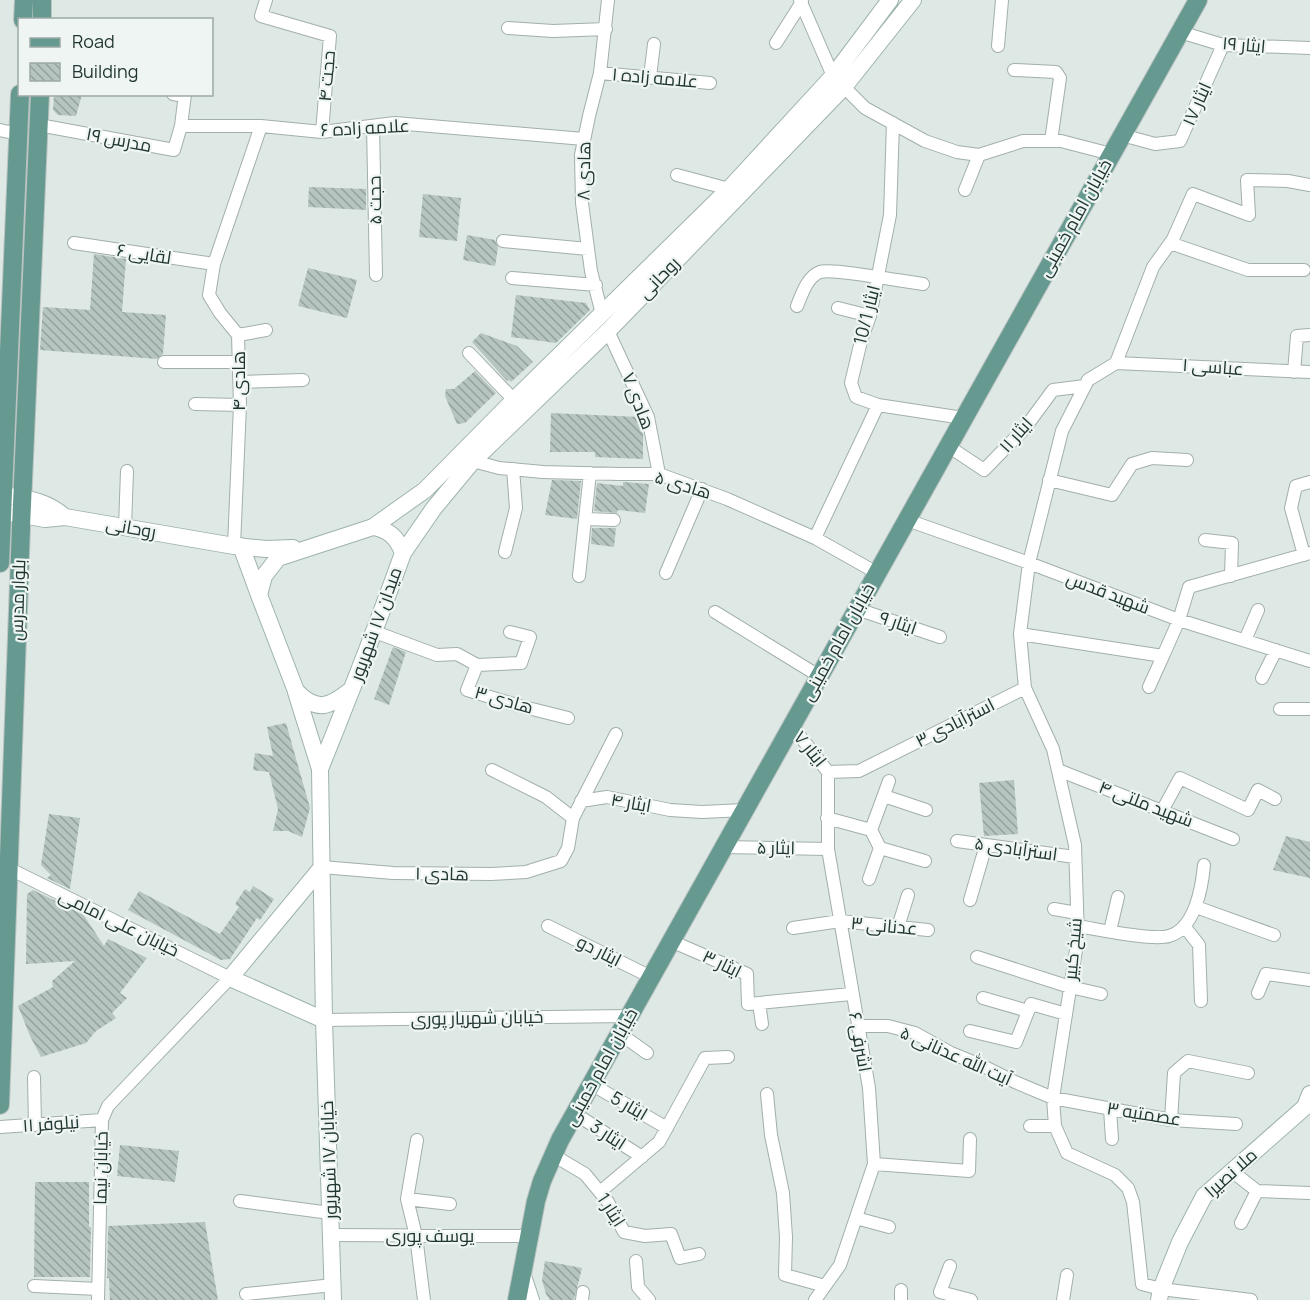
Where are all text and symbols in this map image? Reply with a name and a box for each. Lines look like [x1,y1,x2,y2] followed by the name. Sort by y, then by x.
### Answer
[18,18,213,96] legend
[72,29,115,53] text: Road
[1221,30,1267,58] street label: ایثار ١٩
[312,49,340,102] street label: حجت ۴
[72,59,138,83] text: Building
[611,61,699,93] street label: علامه زاده ۱
[1176,78,1216,129] street label: ایثار ۱۷
[320,113,410,141] street label: علامه زاده ۶
[84,121,154,157] street label: مدرس ۱۹
[570,141,596,201] street label: هادی ۸
[1032,154,1117,281] street label: خیابان امام خمینی
[362,175,386,225] street label: حجت ۵
[115,237,173,269] street label: لقایی ۶
[632,251,684,304] street label: روحانی
[847,282,885,347] street label: ایثار 10/1
[226,351,250,411] street label: هادی ۴
[1182,352,1244,380] street label: عباسی ۱
[617,369,661,433] street label: هادی ۷
[993,412,1037,457] street label: ایثار ۱۱
[652,464,714,504] street label: هادی ۵
[104,511,158,543] street label: روحانی
[4,559,30,641] street label: بلوار مدرس
[343,563,407,685] street label: میدان ۱۷ شهریور
[1063,565,1154,619] street label: شهید قدس
[795,578,880,705] street label: خیابان امام خمینی
[876,605,920,640] street label: ایثار ۹
[472,679,537,719] street label: هادی ۳
[911,692,998,752] street label: استرآبادی ٣
[789,725,833,771] street label: ایثار ۷
[1096,774,1197,832] street label: شهید ملتی ۴
[609,787,653,817] street label: ایثار ۴
[973,830,1059,866] street label: استرآبادی ۵
[757,835,795,859] street label: ایثار ۵
[415,861,469,885] street label: هادی ۱
[55,883,184,962] street label: خیابان علی امامی
[850,910,918,940] street label: عدنانی ۳
[1057,917,1088,982] street label: شیخ کبیر
[573,929,626,971] street label: ایثار دو
[699,943,746,983] street label: ایثار ۳
[558,1003,643,1130] street label: خیابان امام خمینی
[410,1004,544,1031] street label: خیابان شهریار پوری
[844,1010,878,1074] street label: اشرفی ۶
[897,1020,1016,1090] street label: آیت الله عدنانی ۵
[607,1085,652,1125] street label: ایثار 5
[1105,1095,1183,1131] street label: عصمتیه ۳
[314,1100,342,1221] street label: خیابان ۱۷ شهریور
[22,1109,80,1137] street label: نیلوفر ۱۱
[586,1114,631,1155] street label: ایثار 3
[87,1131,113,1205] street label: خیابان نیما
[1199,1142,1262,1202] street label: ملا نصیرا
[592,1188,632,1231] street label: ایثار 1
[386,1223,475,1248] street label: یوسف پوری

